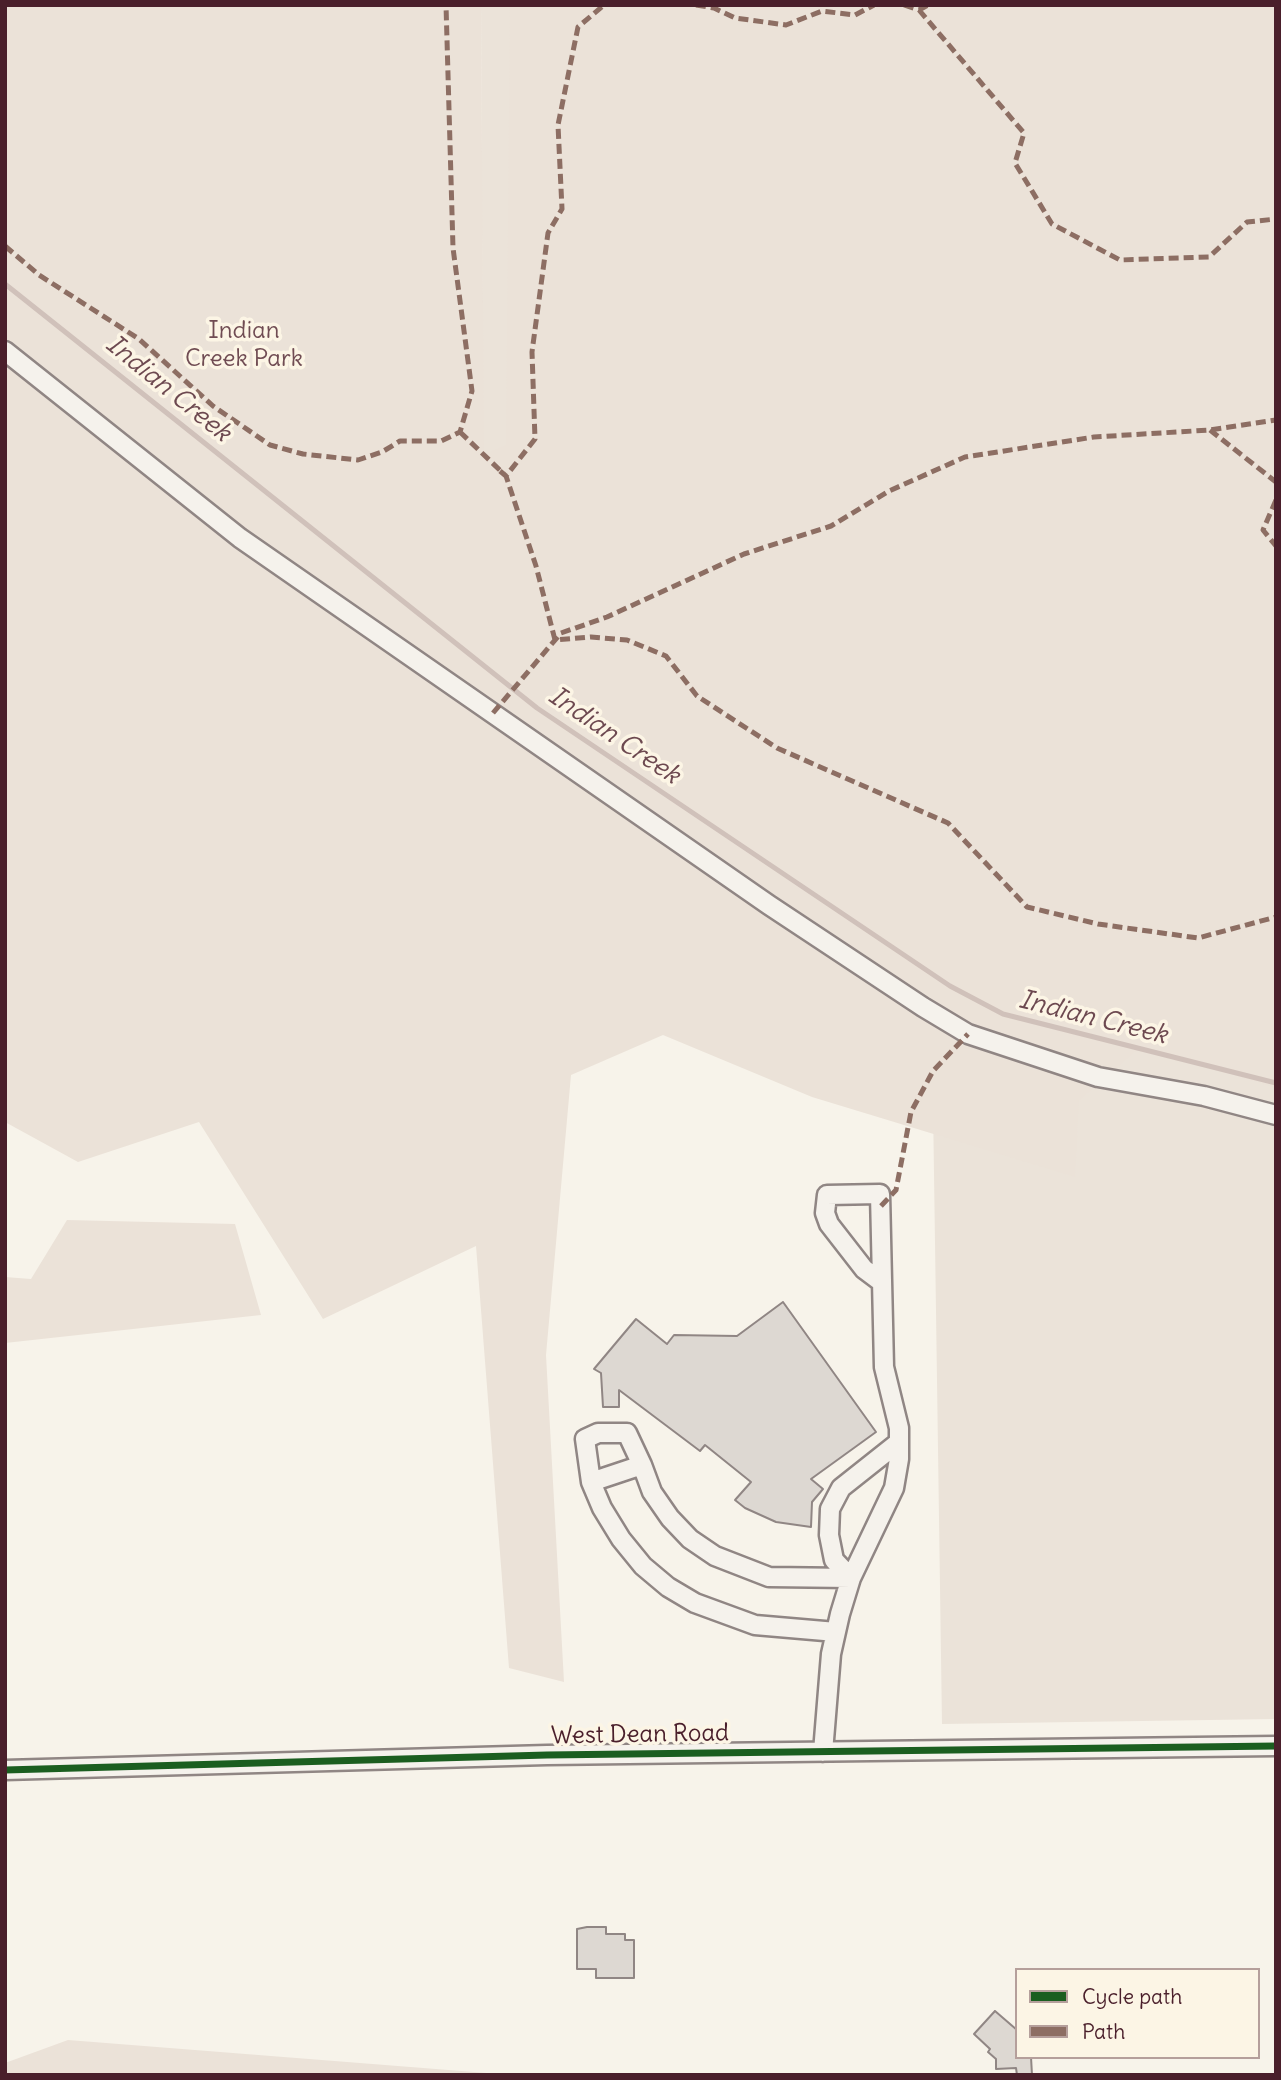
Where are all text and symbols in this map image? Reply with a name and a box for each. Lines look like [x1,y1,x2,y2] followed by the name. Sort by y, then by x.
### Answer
[185,317,303,373] park label: Indian Creek Park
[99,329,237,449] water label: Indian Creek
[542,681,686,791] water label: Indian Creek
[1016,985,1170,1051] water label: Indian Creek
[551,1719,729,1751] street label: West Dean Road
[1015,1968,1260,2059] legend
[1082,1983,1182,2010] text: Cycle path
[1082,2018,1125,2045] text: Path

